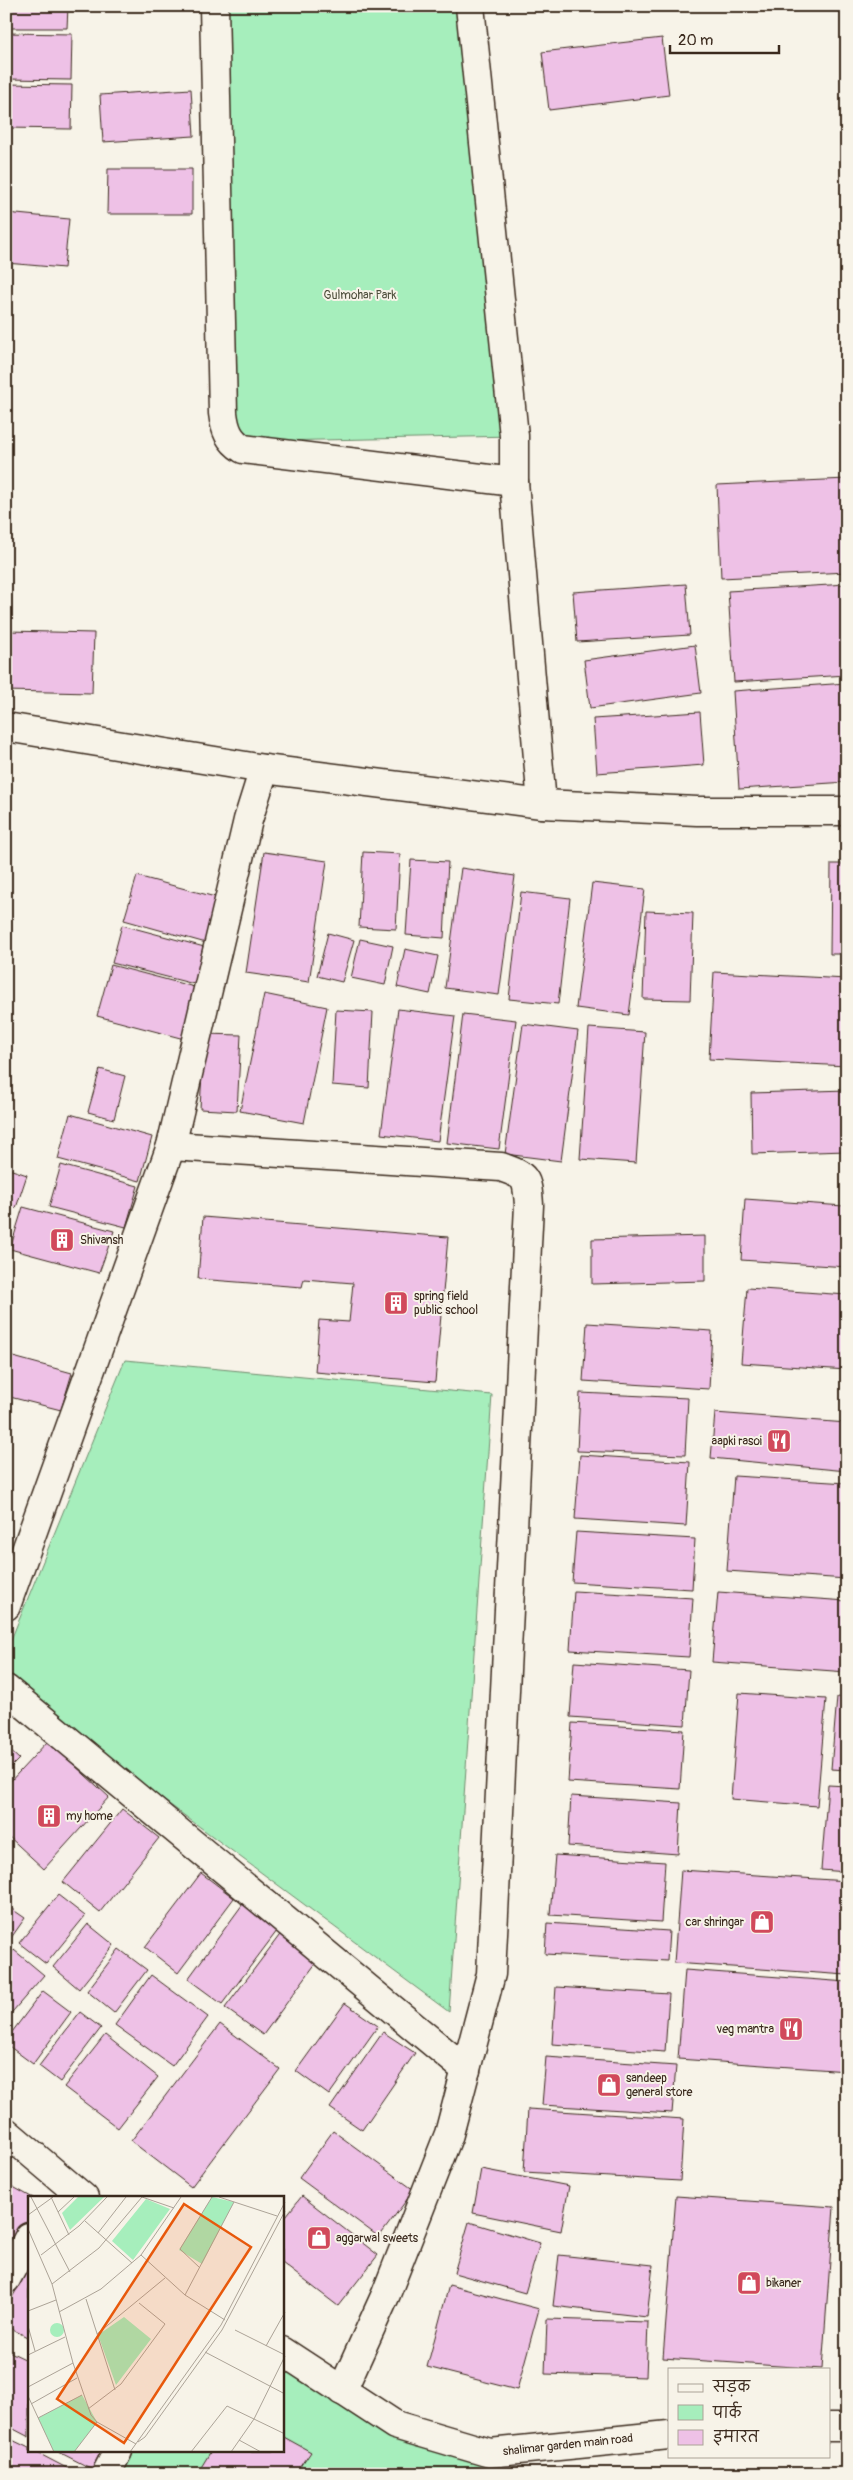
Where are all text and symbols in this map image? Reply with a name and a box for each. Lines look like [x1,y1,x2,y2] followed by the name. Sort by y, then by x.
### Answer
[670,22,779,54] scale bar
[678,31,713,50] text: 20 m
[323,288,397,303] park label: Gulmohar Park
[49,1227,75,1253] building icon: Shivansh
[80,1233,124,1248] place label: Shivansh
[414,1289,478,1318] place label: spring field public school
[383,1290,409,1316] building icon: spring field public school
[766,1428,792,1454] restaurant icon: aapki rasoi
[712,1434,762,1449] place label: aapki rasoi
[36,1803,62,1829] building icon: my home
[66,1809,113,1824] place label: my home
[749,1909,775,1935] shop icon: car shringar
[685,1915,745,1930] place label: car shringar
[778,2016,804,2042] restaurant icon: veg mantra
[716,2022,774,2037] place label: veg mantra
[626,2071,692,2100] place label: sandeep general store
[596,2072,622,2098] shop icon: sandeep general store
[28,2196,284,2452] inset map
[306,2225,332,2251] shop icon: aggarwal sweets
[336,2231,419,2246] place label: aggarwal sweets
[736,2270,762,2296] shop icon: bikaner
[766,2276,802,2291] place label: bikaner
[668,2368,830,2458] legend
[712,2378,751,2397] text: सड़क
[712,2401,743,2423] text: पार्क
[713,2428,760,2447] text: इमारत
[502,2431,634,2459] street label: shalimar garden main road

